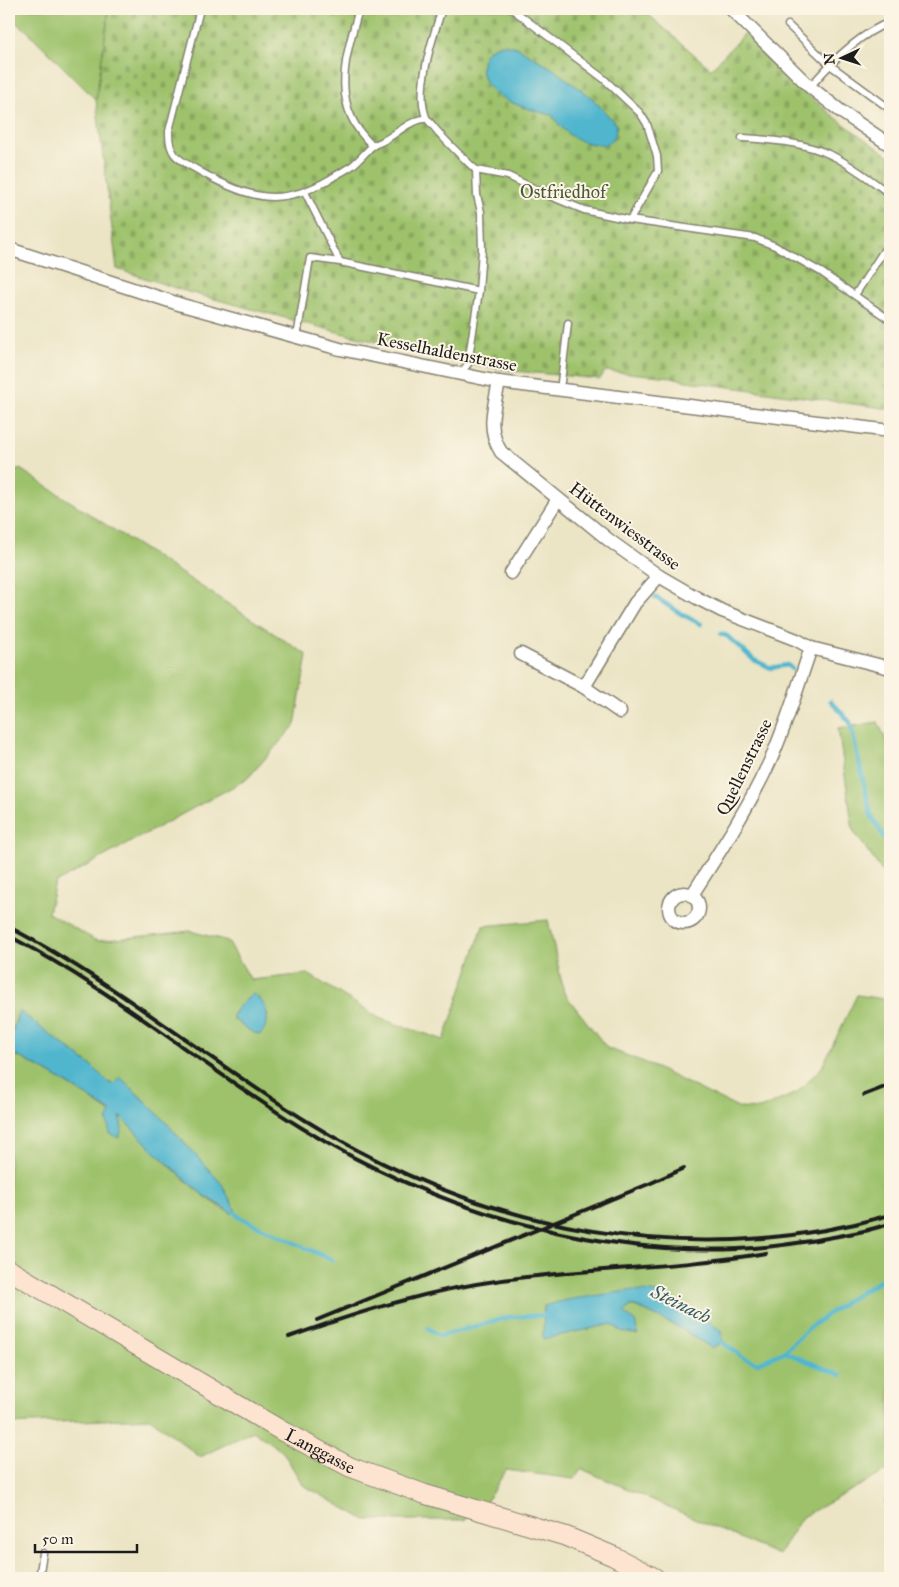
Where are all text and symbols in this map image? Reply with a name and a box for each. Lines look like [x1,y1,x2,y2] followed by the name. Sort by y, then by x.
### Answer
[816,32,866,82] north arrow
[821,52,838,65] text: N
[520,181,609,203] park label: Ostfriedhof
[375,328,519,376] street label: Kesselhaldenstrasse
[565,477,685,575] street label: Hüttenwiesstrasse
[711,715,777,819] street label: Quellenstrasse
[646,1279,715,1328] water label: Steinach
[281,1424,358,1479] street label: Langgasse
[35,1522,138,1554] scale bar
[42,1530,74,1548] text: 50 m

